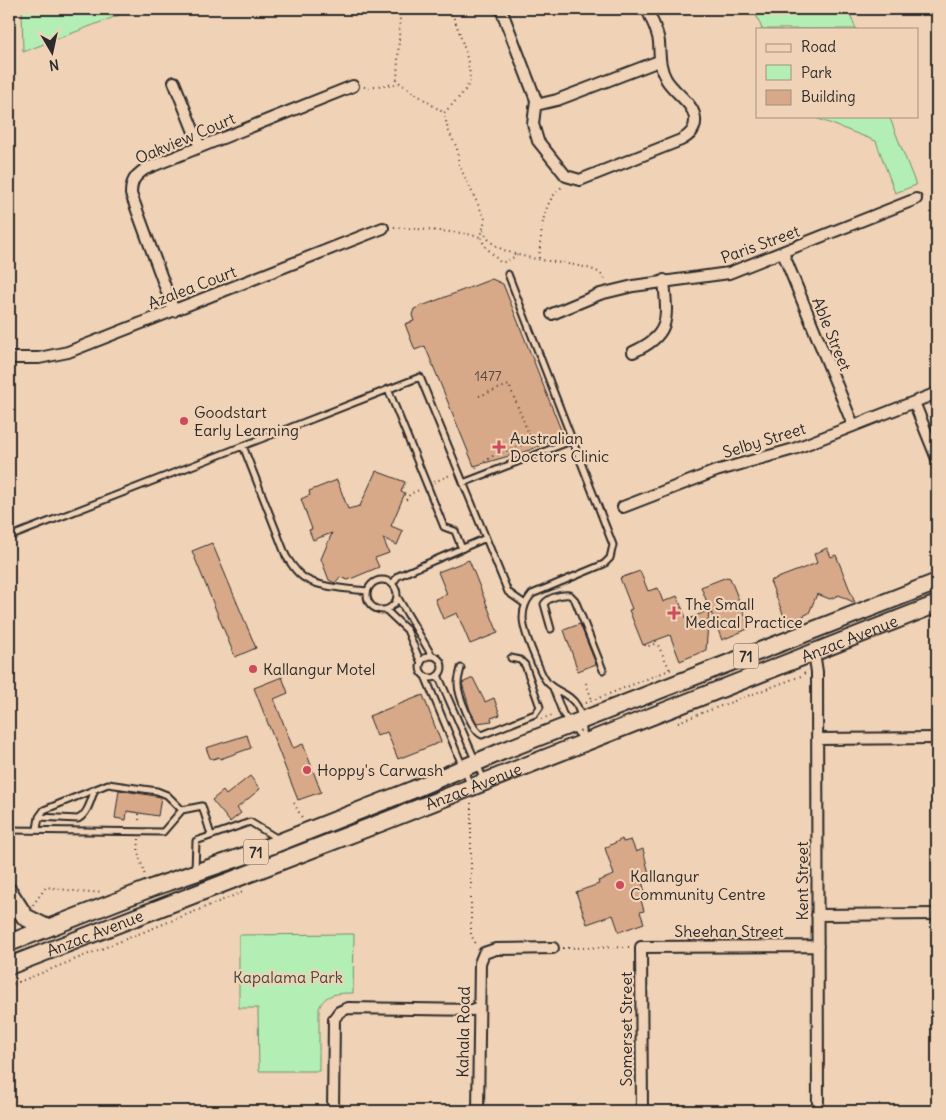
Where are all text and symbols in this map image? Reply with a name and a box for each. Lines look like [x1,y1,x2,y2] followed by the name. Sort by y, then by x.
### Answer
[28,28,78,78] north arrow
[756,28,918,118] legend
[801,37,836,56] text: Road
[48,55,60,74] text: N
[801,63,832,82] text: Park
[801,87,856,106] text: Building
[132,108,239,168] street label: Oakview Court
[718,220,803,267] street label: Paris Street
[145,261,239,313] street label: Azalea Court
[808,294,856,374] street label: Able Street
[474,367,502,385] house number: 1477
[194,402,299,440] place label: Goodstart Early Learning
[178,415,190,427] marker: Goodstart Early Learning
[720,418,808,462] street label: Selby Street
[510,428,609,466] place label: Australian Doctors Clinic
[492,440,506,454] marker: Australian Doctors Clinic
[685,594,803,632] place label: The Small Medical Practice
[667,606,681,620] marker: The Small Medical Practice
[798,611,900,666] street label: Anzac Avenue
[734,644,758,668] road number: 71
[263,659,375,679] place label: Kallangur Motel
[247,663,259,675] marker: Kallangur Motel
[422,758,524,814] street label: Anzac Avenue
[317,760,443,780] place label: Hoppy's Carwash
[301,764,313,776] marker: Hoppy's Carwash
[244,840,268,864] road number: 71
[792,841,812,921] street label: Kent Street
[630,866,766,904] place label: Kallangur Community Centre
[614,879,626,891] marker: Kallangur Community Centre
[44,905,146,961] street label: Anzac Avenue
[674,921,784,941] street label: Sheehan Street
[233,967,343,987] park label: Kapalama Park
[616,971,636,1086] street label: Somerset Street
[452,986,474,1078] street label: Kahala Road

